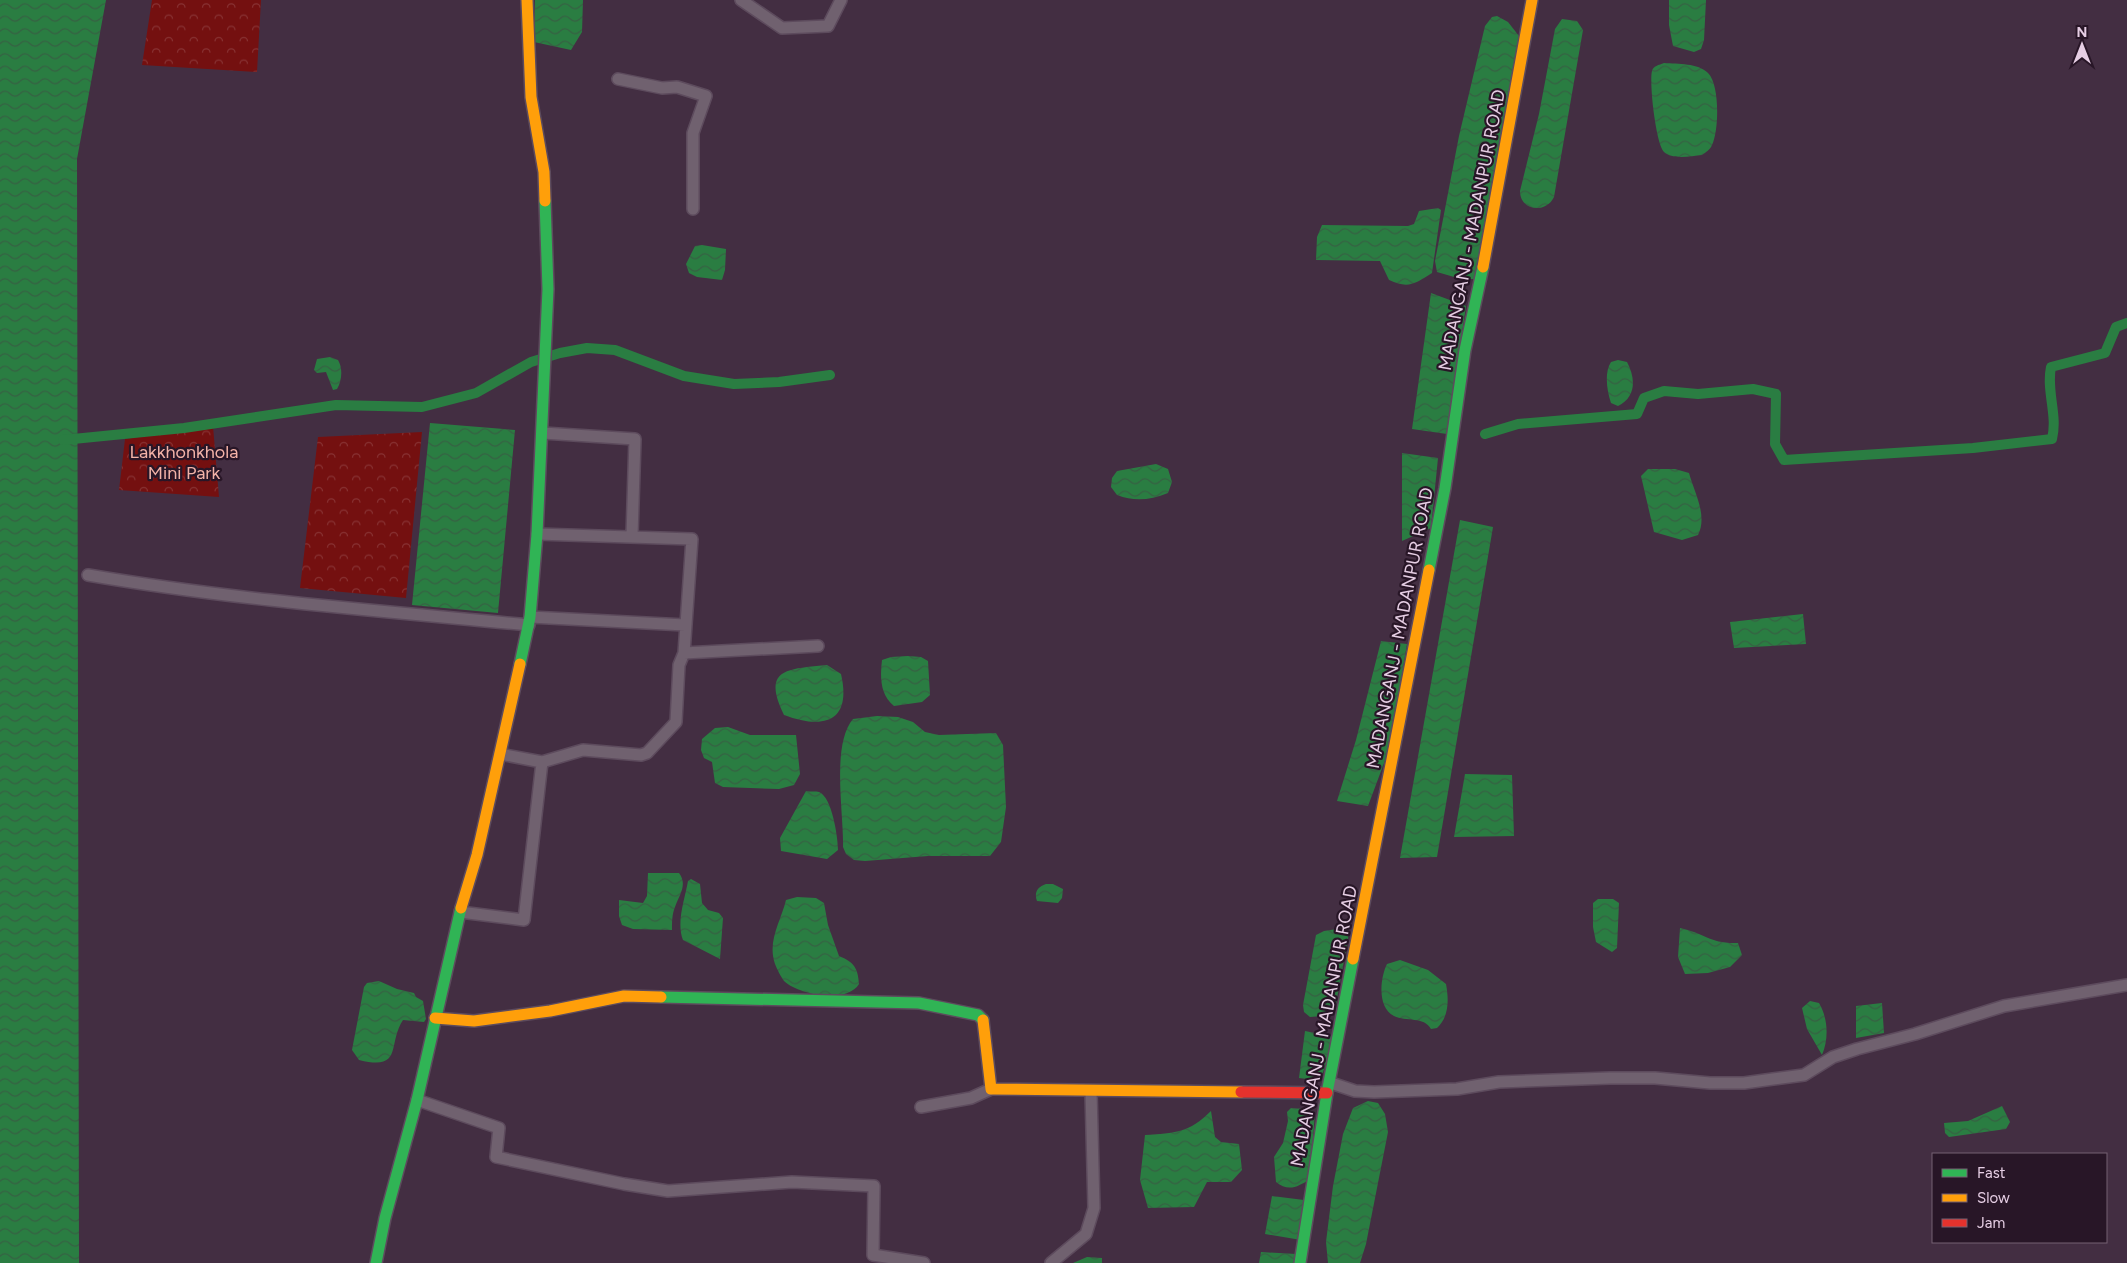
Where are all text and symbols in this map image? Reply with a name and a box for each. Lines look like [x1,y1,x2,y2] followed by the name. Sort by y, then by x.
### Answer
[2057,20,2107,70] north arrow
[2077,24,2087,41] text: N
[1434,88,1510,372] street label: MADANGANJ - MADANPUR ROAD
[130,441,238,484] park label: Lakkhonkhola Mini Park
[1362,486,1438,770] street label: MADANGANJ - MADANPUR ROAD
[1286,884,1362,1168] street label: MADANGANJ - MADANPUR ROAD
[1932,1153,2107,1243] legend
[1977,1164,2006,1182] text: Fast
[1977,1189,2010,1207] text: Slow
[1977,1214,2005,1232] text: Jam

